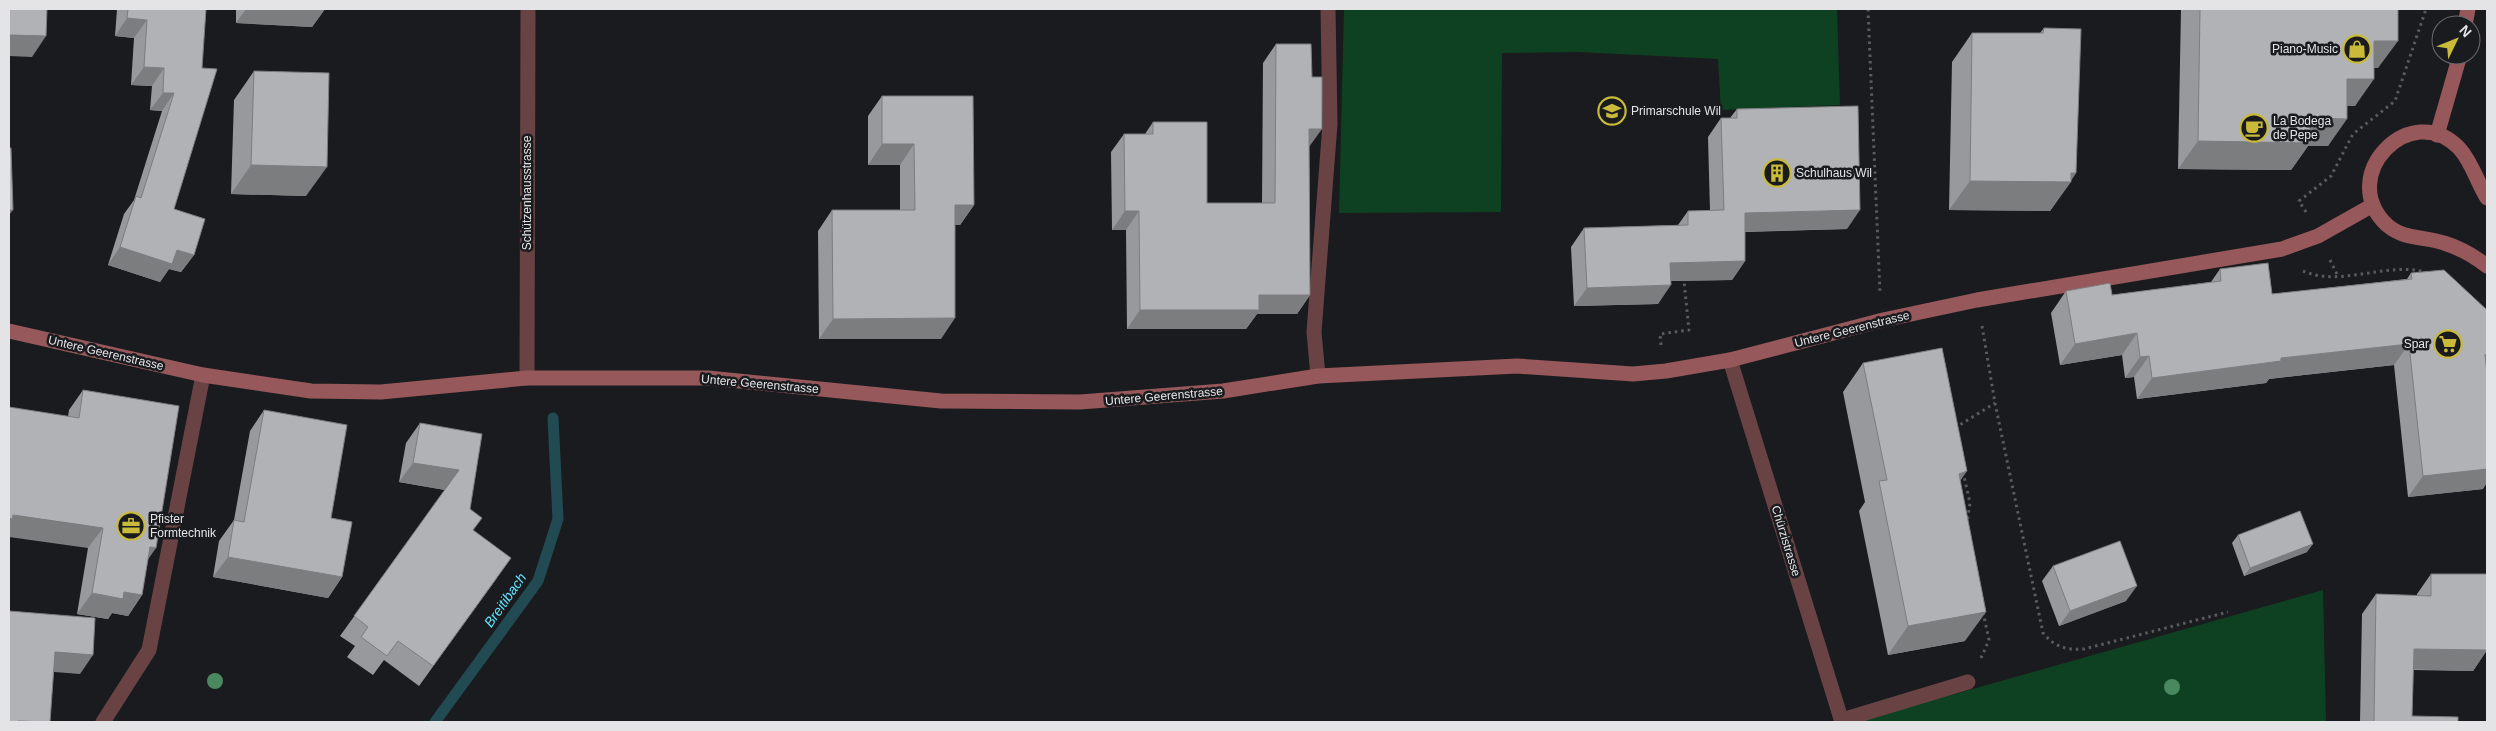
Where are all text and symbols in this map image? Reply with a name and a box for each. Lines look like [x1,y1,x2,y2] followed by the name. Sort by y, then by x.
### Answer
[2431,15,2481,65] north arrow
[2456,22,2475,40] text: N
[2342,34,2372,64] shop icon: Piano-Music
[2272,42,2338,56] place label: Piano-Music
[1597,96,1627,126] school or university icon: Primarschule Wil
[1631,104,1721,118] place label: Primarschule Wil
[2239,113,2269,143] cafe icon: La Bodega de Pepe
[2273,114,2331,142] place label: La Bodega de Pepe
[520,135,534,250] street label: Schützenhausstrasse
[1762,158,1792,188] building icon: Schulhaus Wil
[1796,166,1872,180] place label: Schulhaus Wil
[1793,308,1911,350] street label: Untere Geerenstrasse
[2433,329,2463,359] supermarket icon: Spar
[47,333,165,373] street label: Untere Geerenstrasse
[2404,337,2429,351] place label: Spar
[701,372,820,396] street label: Untere Geerenstrasse
[1105,384,1224,408] street label: Untere Geerenstrasse
[1769,504,1804,578] street label: Chürzistrasse
[116,511,146,541] office icon: Pfister Formtechnik
[150,512,217,540] place label: Pfister Formtechnik
[481,570,530,630] water label: Breitibach

